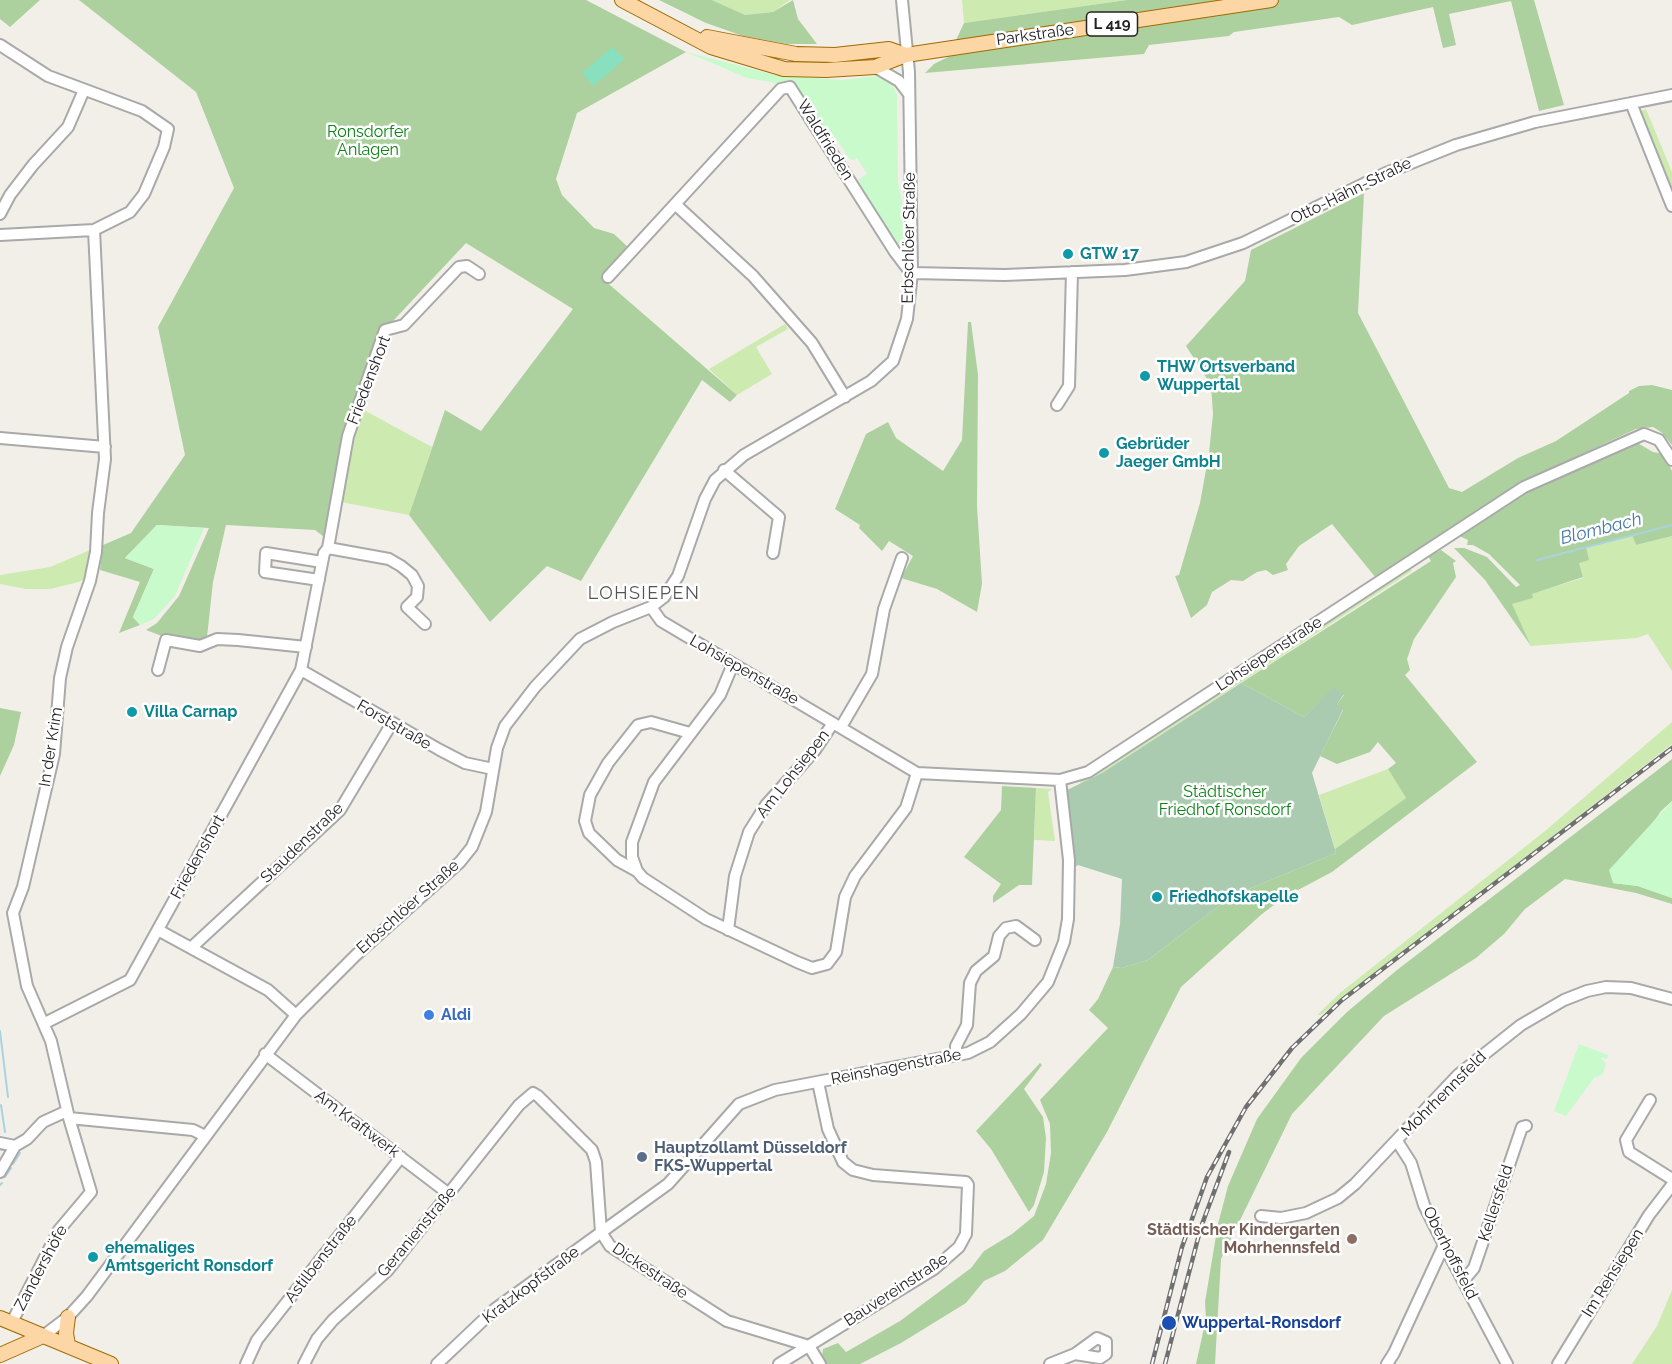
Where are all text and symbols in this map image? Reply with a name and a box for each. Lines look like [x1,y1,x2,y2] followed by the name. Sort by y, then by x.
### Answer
[1086,12,1138,36] road number: L 419
[995,20,1075,50] street label: Parkstraße
[793,96,857,184] street label: Waldfrieden
[327,122,409,160] park label: Ronsdorfer Anlagen
[1287,153,1415,229] street label: Otto-Hahn-Straße
[898,172,920,304] street label: Erbschlöer Straße
[1080,244,1139,264] place label: GTW 17
[1061,247,1075,261] marker: GTW 17
[343,333,395,427] street label: Friedenshort
[1157,357,1295,395] place label: THW Ortsverband Wuppertal
[1138,369,1152,383] marker: THW Ortsverband Wuppertal
[1116,434,1221,472] place label: Gebrüder Jaeger GmbH
[1097,446,1111,460] marker: Gebrüder Jaeger GmbH
[1558,508,1644,550] water label: Blombach
[588,583,700,605] district label: LOHSIEPEN
[1212,613,1326,695] street label: Lohsiepenstraße
[686,631,802,709] street label: Lohsiepenstraße
[353,696,435,754] street label: Forststraße
[144,702,237,722] place label: Villa Carnap
[125,705,139,719] marker: Villa Carnap
[35,706,67,788] street label: In der Krim
[753,726,833,822] street label: Am Lohsiepen
[1159,782,1291,820] park label: Städtischer Friedhof Ronsdorf
[257,799,347,887] street label: Staudenstraße
[167,811,229,903] street label: Friedenshort
[353,856,463,958] street label: Erbschlöer Straße
[1169,887,1299,907] place label: Friedhofskapelle
[1150,890,1164,904] marker: Friedhofskapelle
[441,1005,471,1025] place label: Aldi
[422,1008,436,1022] marker: Aldi
[829,1045,963,1089] street label: Reinshagenstraße
[1398,1048,1490,1140] street label: Mohrhennsfeld
[311,1086,403,1162] street label: Am Kraftwerk
[654,1138,847,1176] place label: Hauptzollamt Düsseldorf FKS-Wuppertal
[635,1150,649,1164] marker: Hauptzollamt Düsseldorf FKS-Wuppertal
[1475,1162,1517,1244] street label: Kellersfeld
[374,1183,460,1281] street label: Geranienstraße
[1418,1203,1482,1303] street label: Oberhoffsfeld
[281,1211,361,1307] street label: Astilbenstraße
[1147,1220,1340,1258] place label: Städtischer Kindergarten Mohrhennsfeld
[10,1222,72,1314] street label: Zandershöfe
[1578,1225,1648,1321] street label: Im Rehsiepen
[1345,1232,1359,1246] marker: Städtischer Kindergarten Mohrhennsfeld
[105,1238,273,1276] place label: ehemaliges Amtsgericht Ronsdorf
[609,1239,691,1303] street label: Dickestraße
[479,1242,583,1328] street label: Kratzkopfstraße
[841,1249,951,1331] street label: Bauvereinstraße
[86,1250,100,1264] marker: ehemaliges Amtsgericht Ronsdorf
[1182,1313,1341,1333] place label: Wuppertal-Ronsdorf
[1160,1314,1178,1332] marker: Wuppertal-Ronsdorf

